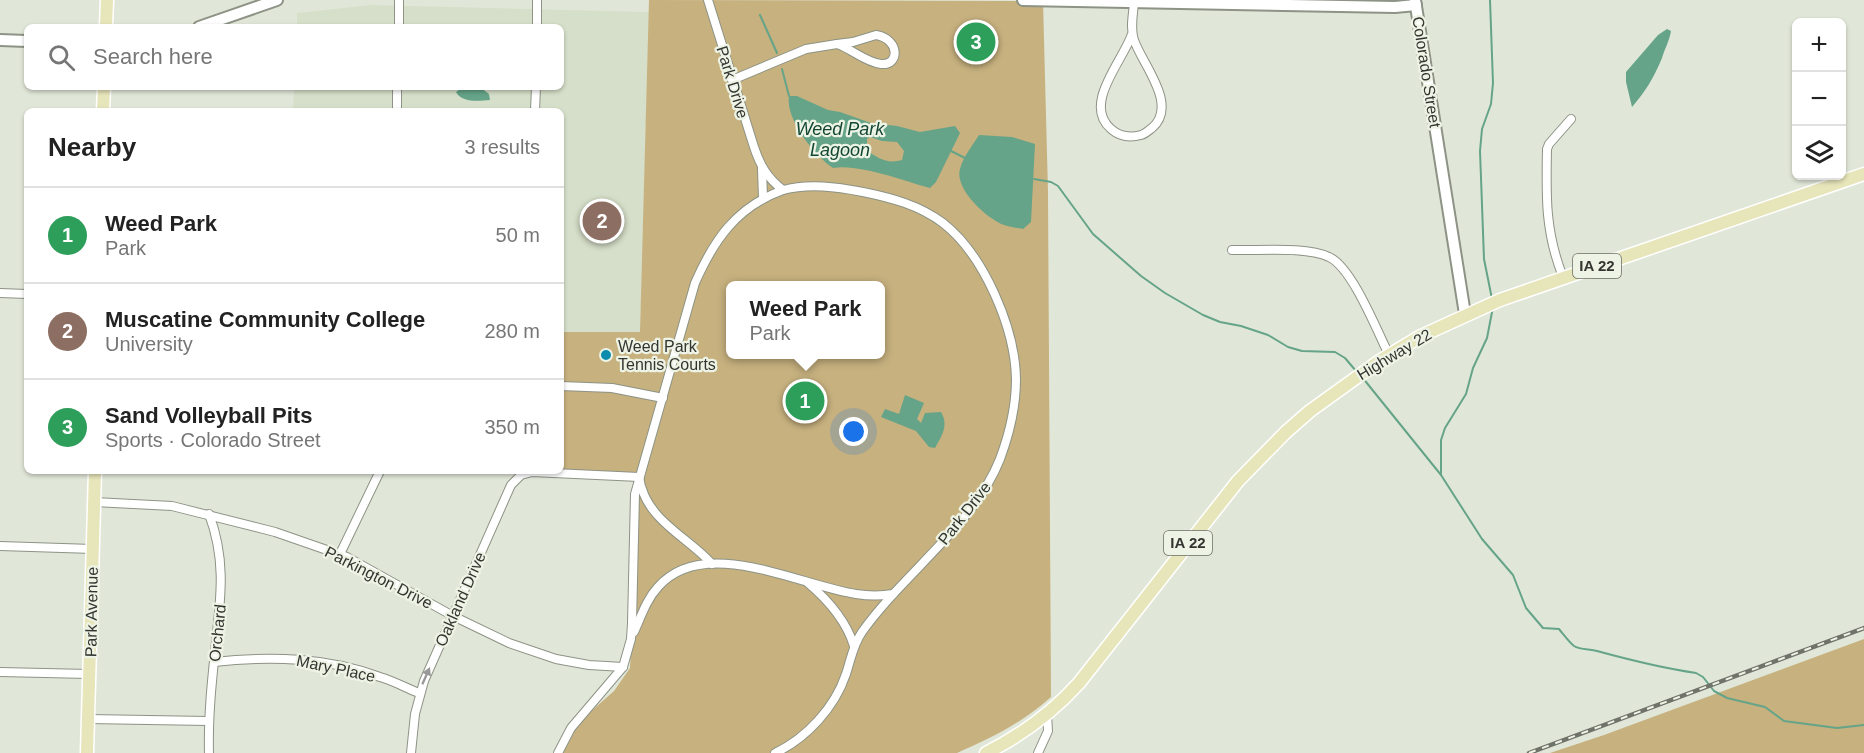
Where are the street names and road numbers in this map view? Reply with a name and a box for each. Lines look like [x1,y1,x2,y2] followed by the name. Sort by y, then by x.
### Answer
[1409,15,1444,129] street label: Colorado Street
[713,44,752,120] street label: Park Drive
[1573,254,1621,278] road number: IA 22
[1354,326,1435,383] street label: Highway 22
[935,479,994,548] street label: Park Drive
[1164,531,1212,555] road number: IA 22
[322,543,435,612] street label: Parkington Drive
[432,549,489,649] street label: Oakland Drive
[82,567,101,657] street label: Park Avenue
[206,603,229,663] street label: Orchard
[295,652,377,685] street label: Mary Place

